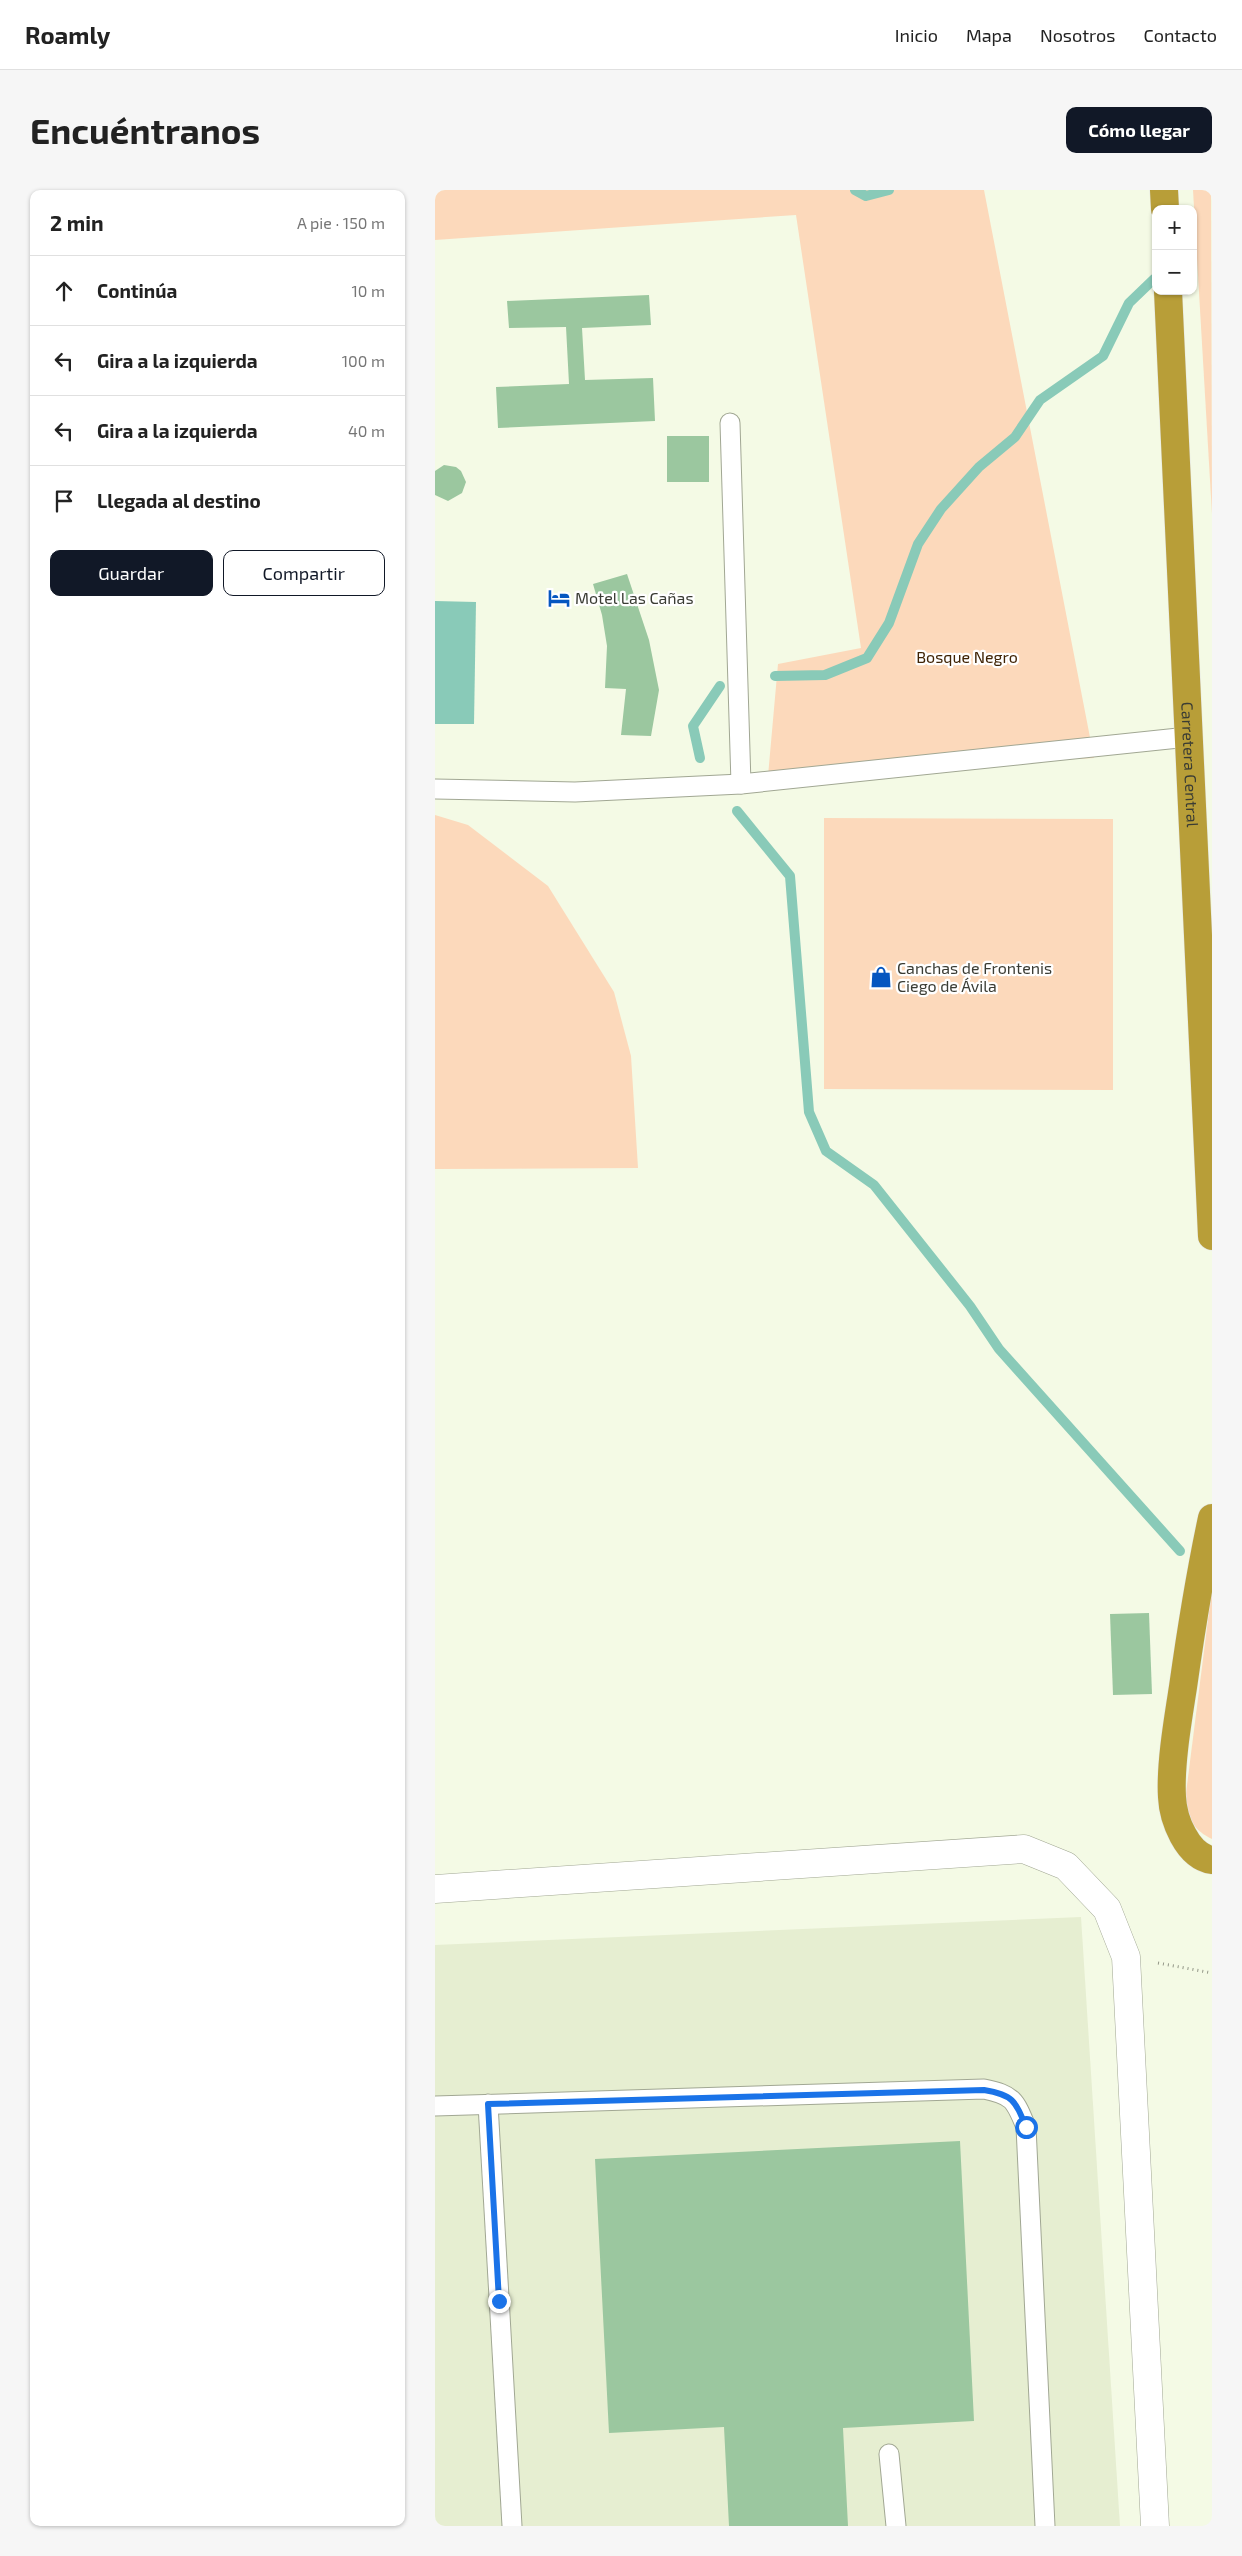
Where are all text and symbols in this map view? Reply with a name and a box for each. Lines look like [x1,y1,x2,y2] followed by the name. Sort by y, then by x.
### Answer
[25,20,110,49] text: Roamly
[895,24,938,46] text: Inicio
[966,24,1012,46] text: Mapa
[1040,24,1115,46] text: Nosotros
[1143,24,1217,46] text: Contacto
[1066,107,1212,153] button: Cómo llegar
[30,109,260,151] text: Encuéntranos
[1152,205,1197,295] map controls
[1152,205,1197,250] button: +
[50,210,104,235] text: 2 min
[297,213,385,232] text: A pie · 150 m
[1152,250,1197,295] button: −
[50,277,78,305] icon: ahead
[97,279,177,302] text: Continúa
[351,281,385,300] text: 10 m
[50,347,78,375] icon: left
[97,349,258,372] text: Gira a la izquierda
[342,351,385,370] text: 100 m
[50,417,78,445] icon: left
[97,419,258,442] text: Gira a la izquierda
[348,421,385,440] text: 40 m
[50,487,78,515] icon: arrive
[97,489,261,512] text: Llegada al destino
[50,550,213,596] button: Guardar
[223,550,385,596] button: Compartir
[546,585,572,611] hotel icon: Motel Las Cañas
[575,588,694,607] place label: Motel Las Cañas
[916,647,1018,666] park label: Bosque Negro
[1178,701,1203,828] street label: Carretera Central
[897,958,1052,995] place label: Canchas de Frontenis Ciego de Ávila
[868,964,894,990] shop icon: Canchas de Frontenis Ciego de Ávila
[1015,2116,1038,2139] route start
[488,2290,511,2313] route end

